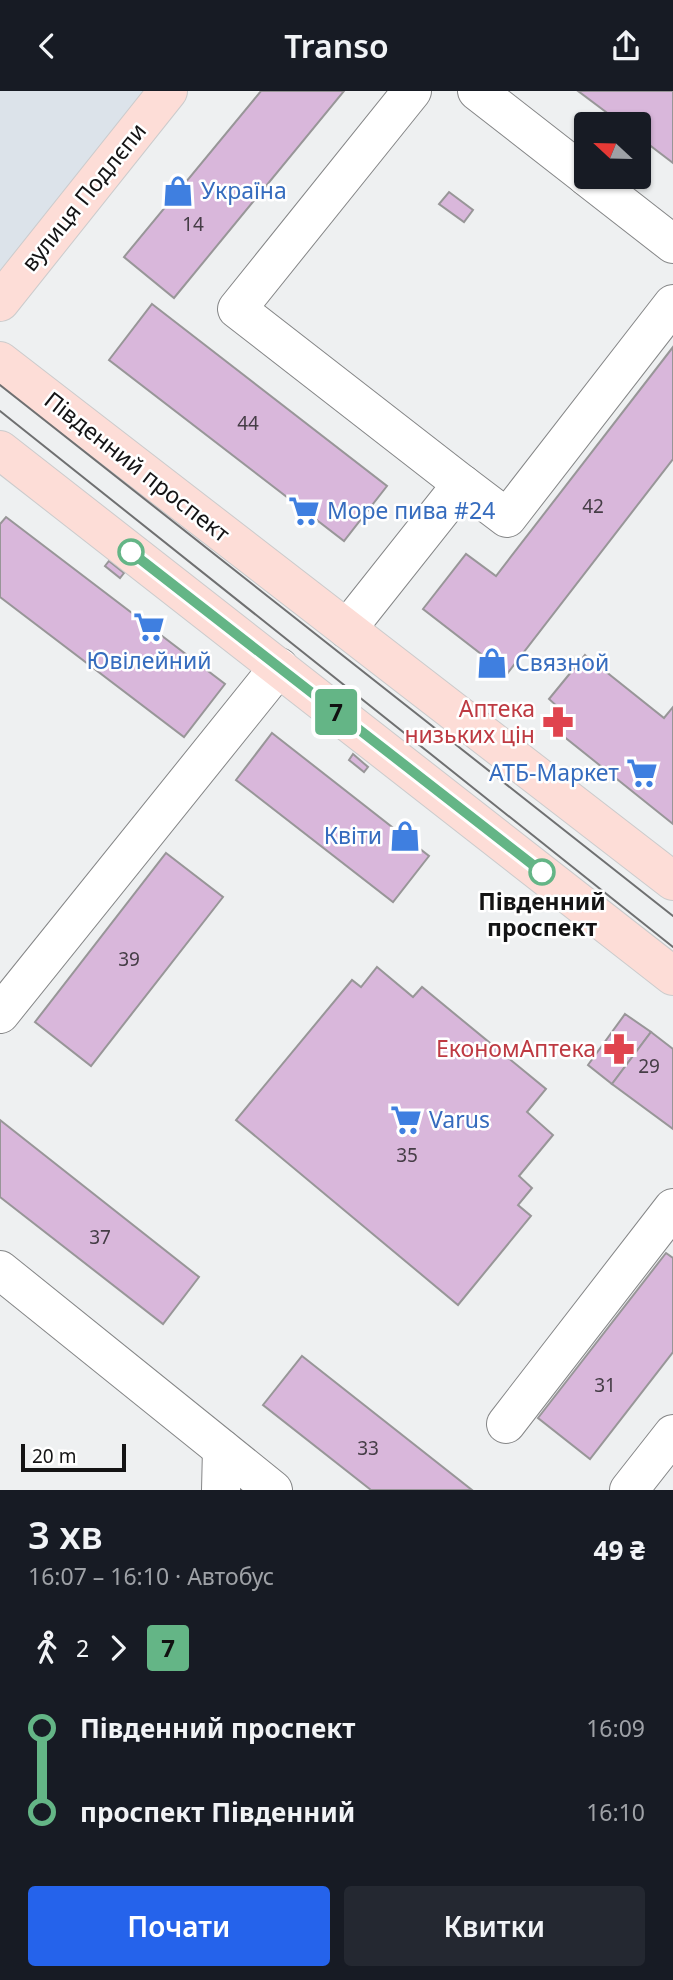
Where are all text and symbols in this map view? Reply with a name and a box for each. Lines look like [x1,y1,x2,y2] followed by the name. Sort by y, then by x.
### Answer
[284,24,389,67] text: Transo
[28,27,66,65] icon: back
[607,27,645,65] icon: share
[574,112,651,189] north arrow
[574,112,651,189] map controls
[13,115,153,277] street label: вулиця Подлєпи
[161,174,195,208] shop icon: Україна
[201,174,287,206] place label: Україна
[182,211,204,237] house number: 14
[38,384,237,549] street label: Південний проспект
[237,410,259,436] house number: 44
[582,493,604,519] house number: 42
[287,494,321,528] supermarket icon: Море пива #24
[327,494,495,526] place label: Море пива #24
[118,539,144,565] unlabelled marker
[132,610,166,644] supermarket icon: Ювілейний
[86,644,212,676] place label: Ювілейний
[475,646,509,680] shop icon: Связной
[515,646,609,678] place label: Связной
[313,689,359,735] line badge: 7
[404,692,535,750] place label: Аптека низьких цін
[329,695,343,728] text: 7
[541,705,575,739] pharmacy icon: Аптека низьких цін
[489,756,619,788] place label: АТБ-Маркет
[625,756,659,790] supermarket icon: АТБ-Маркет
[324,819,382,851] place label: Квіти
[388,819,422,853] shop icon: Квіти
[529,859,555,885] marker: Південний проспект
[478,885,606,943] place label: Південний проспект
[118,946,140,972] house number: 39
[436,1032,596,1064] place label: ЕкономАптека
[602,1032,636,1066] pharmacy icon: ЕкономАптека
[638,1053,660,1079] house number: 29
[389,1103,423,1137] supermarket icon: Varus
[429,1103,490,1135] place label: Varus
[396,1142,418,1168] house number: 35
[89,1224,111,1250] house number: 37
[594,1372,616,1398] house number: 31
[357,1435,379,1461] house number: 33
[21,1441,126,1473] scale bar
[32,1443,76,1469] text: 20 m
[28,1508,103,1560] text: 3 хв
[594,1532,645,1568] text: 49 ₴
[28,1560,274,1592] text: 16:07 – 16:10 · Автобус
[28,1629,66,1667] icon: walk
[99,1629,137,1667] icon: forward
[161,1631,175,1664] text: 7
[76,1632,89,1664] text: 2
[80,1710,355,1746] text: Південний проспект
[586,1712,645,1744] text: 16:09
[80,1794,355,1830] text: проспект Південний
[586,1796,645,1828] text: 16:10
[28,1886,330,1966] button: Почати
[344,1886,645,1966] button: Квитки

